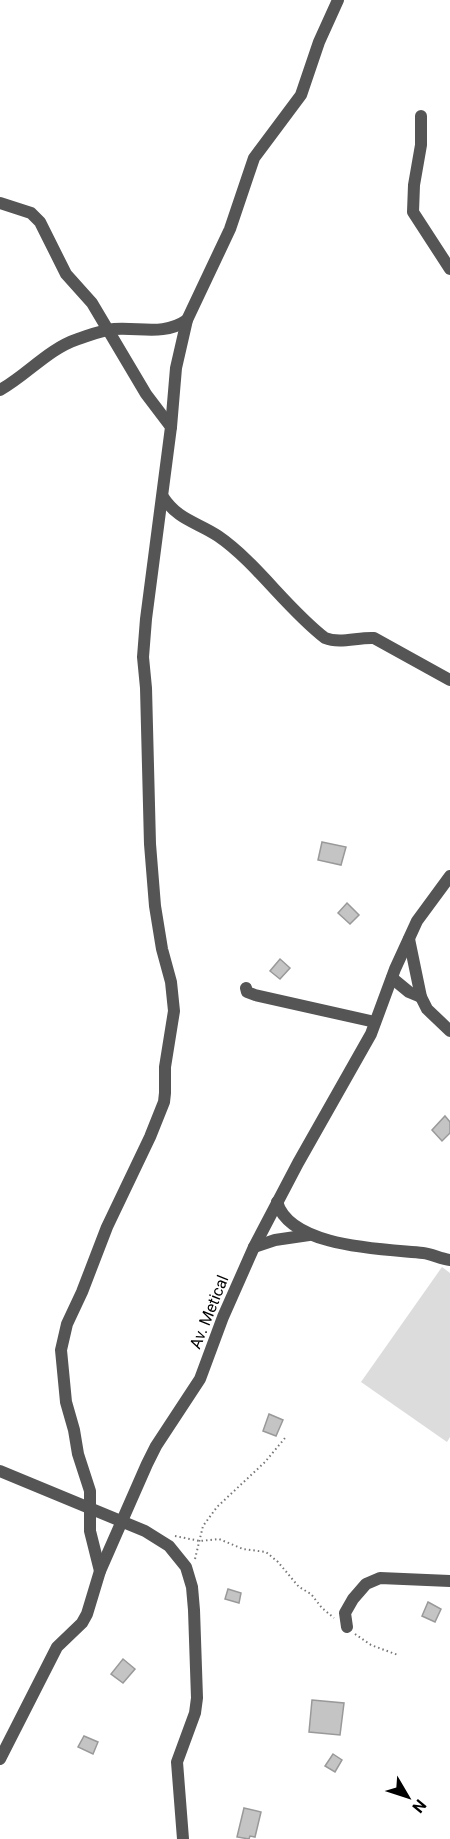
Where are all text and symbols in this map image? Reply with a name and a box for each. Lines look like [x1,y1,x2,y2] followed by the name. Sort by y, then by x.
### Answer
[186,1272,232,1352] street label: Av. Metical
[378,1767,438,1827] north arrow
[408,1796,430,1816] text: N

